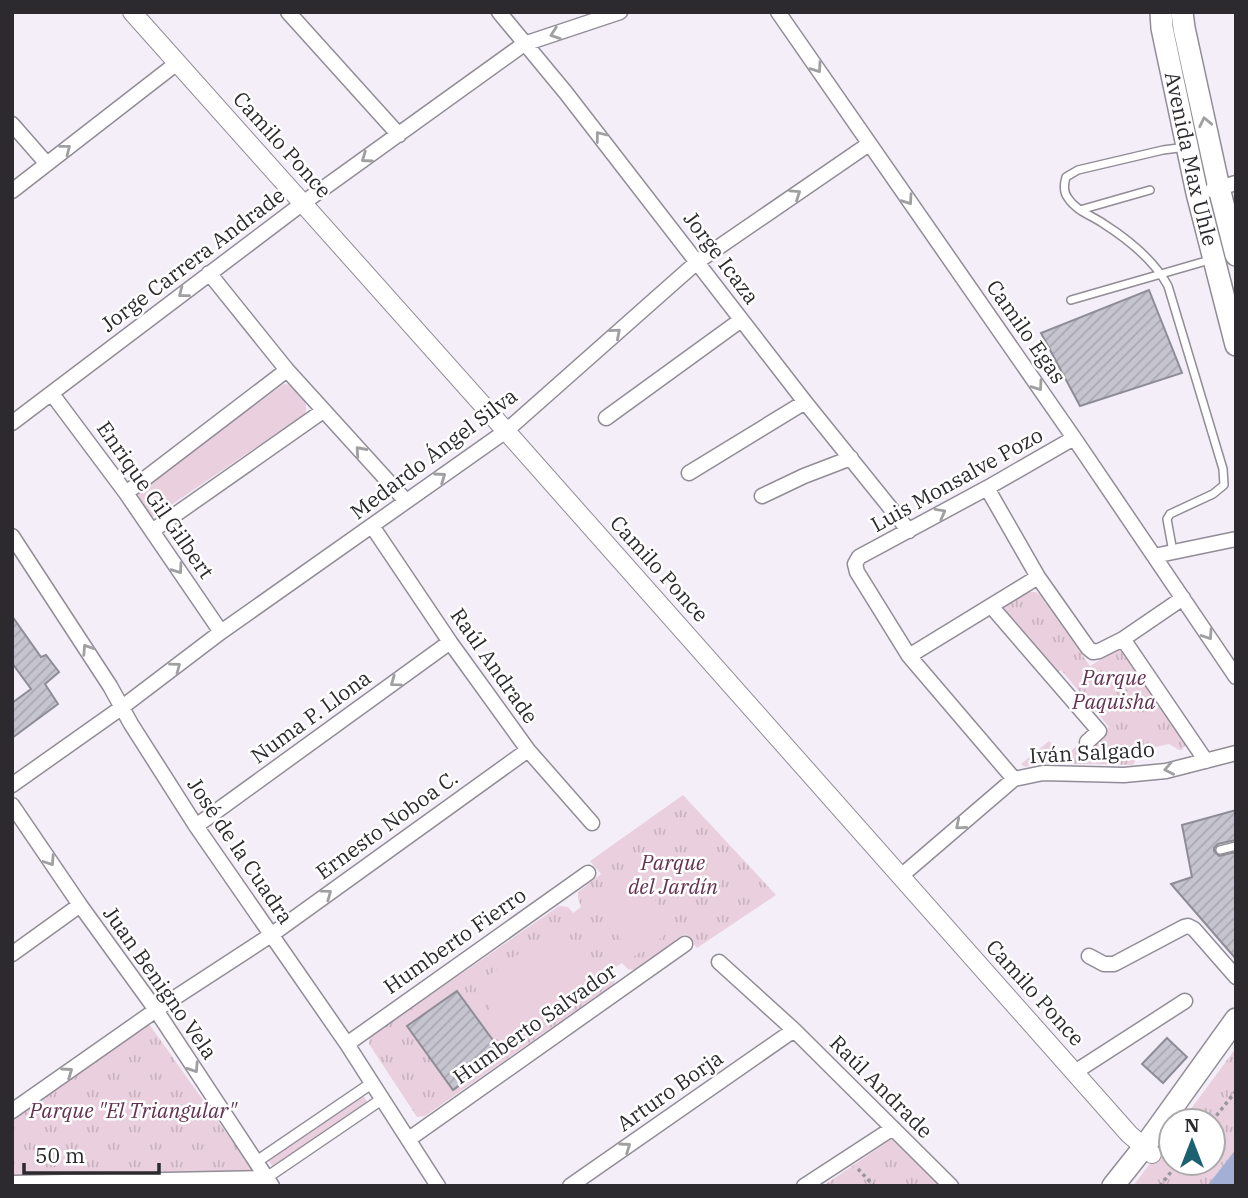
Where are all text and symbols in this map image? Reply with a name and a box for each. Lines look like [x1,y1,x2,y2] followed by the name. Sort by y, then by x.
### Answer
[550,26,562,40] one-way arrow
[809,60,821,73] one-way arrow
[1159,69,1225,249] street label: Avenida Max Uhle
[227,85,338,204] street label: Camilo Ponce
[1198,116,1213,128] one-way arrow
[596,132,608,145] one-way arrow
[59,145,71,158] one-way arrow
[361,150,374,162] one-way arrow
[95,181,290,338] street label: Jorge Carrera Andrade
[788,190,801,202] one-way arrow
[900,192,912,205] one-way arrow
[678,205,766,310] street label: Jorge Icaza
[981,274,1073,389] street label: Camilo Egas
[179,285,191,297] one-way arrow
[608,329,621,341] one-way arrow
[1030,379,1043,392] one-way arrow
[344,381,522,525] street label: Medardo Ángel Silva
[91,415,221,584] street label: Enrique Gil Gilbert
[866,420,1047,538] street label: Luis Monsalve Pozo
[356,446,369,459] one-way arrow
[433,473,446,485] one-way arrow
[934,508,946,521] one-way arrow
[604,509,715,628] street label: Camilo Ponce
[169,561,182,574] one-way arrow
[445,602,545,729] street label: Raúl Andrade
[1199,627,1212,640] one-way arrow
[82,644,95,657] one-way arrow
[168,662,181,675] one-way arrow
[245,663,376,769] street label: Numa P. Llona
[1071,663,1156,715] park label: Parque Paquisha
[390,674,403,687] one-way arrow
[1029,735,1155,769] street label: Iván Salgado
[1163,761,1175,776] one-way arrow
[310,763,463,885] street label: Ernesto Noboa C.
[181,772,300,929] street label: José de la Cuadra
[955,817,968,829] one-way arrow
[628,848,718,900] park label: Parque del Jardín
[42,853,55,866] one-way arrow
[378,880,531,1000] street label: Humberto Fierro
[319,890,332,903] one-way arrow
[97,900,224,1065] street label: Juan Benigno Vela
[980,933,1091,1052] street label: Camilo Ponce
[447,956,622,1090] street label: Humberto Salvador
[824,1029,939,1144] street label: Raúl Andrade
[611,1043,728,1137] street label: Arturo Borja
[186,1060,198,1073] one-way arrow
[60,1068,73,1080] one-way arrow
[28,1096,239,1124] park label: Parque "El Triangular"
[1157,1107,1227,1177] north arrow
[1184,1113,1200,1137] text: N
[24,1132,159,1176] scale bar
[35,1141,85,1169] text: 50 m
[618,1143,631,1155] one-way arrow

